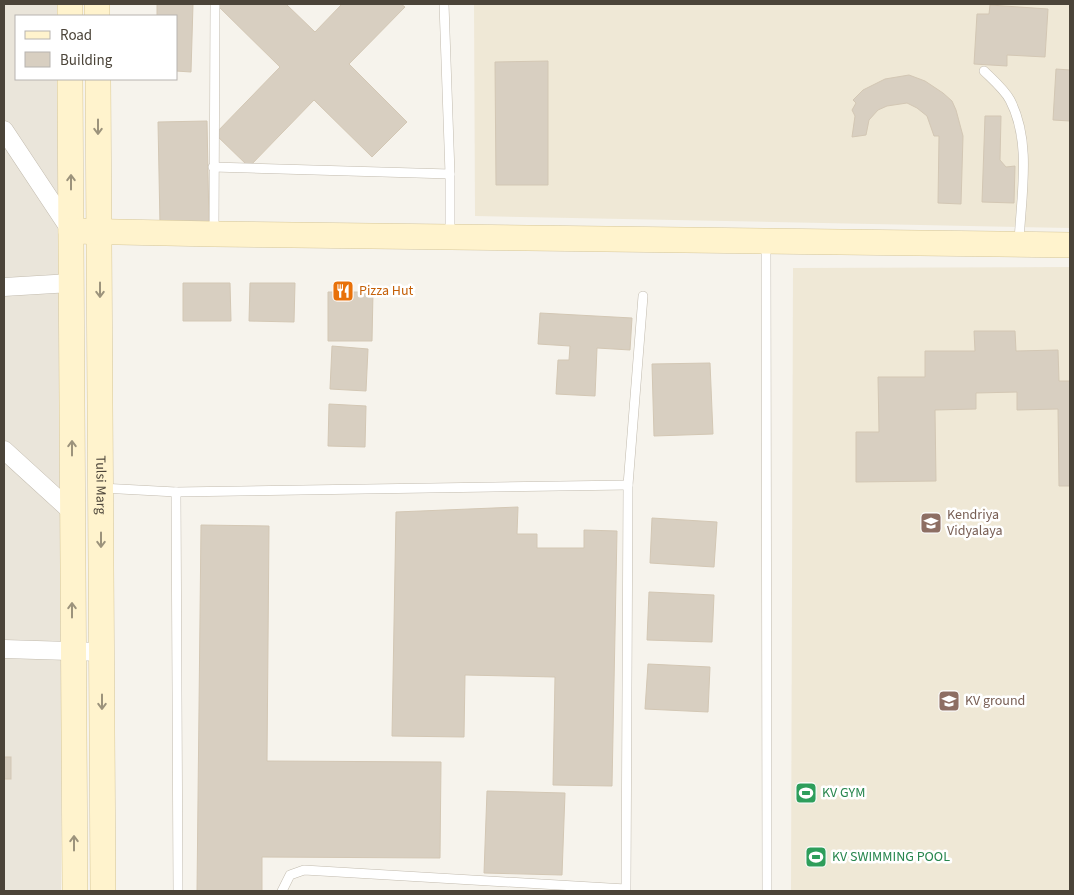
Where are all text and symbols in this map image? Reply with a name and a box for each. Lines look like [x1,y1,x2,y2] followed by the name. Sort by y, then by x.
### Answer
[15,15,178,80] legend
[60,25,92,46] text: Road
[60,50,113,71] text: Building
[93,119,103,135] one-way arrow
[66,174,75,190] one-way arrow
[331,279,355,303] restaurant icon: Pizza Hut
[359,281,414,301] place label: Pizza Hut
[95,282,105,298] one-way arrow
[67,440,77,456] one-way arrow
[90,455,111,515] street label: Tulsi Marg
[947,505,1003,541] place label: Kendriya Vidyalaya
[919,511,943,535] school or university icon: Kendriya Vidyalaya
[96,532,106,548] one-way arrow
[67,602,77,618] one-way arrow
[937,689,961,713] school or university icon: KV ground
[965,691,1025,711] place label: KV ground
[97,694,107,710] one-way arrow
[794,781,818,805] sports icon: KV GYM
[822,783,865,803] place label: KV GYM
[69,835,79,851] one-way arrow
[804,845,828,869] sports icon: KV SWIMMING POOL
[832,847,950,867] place label: KV SWIMMING POOL

